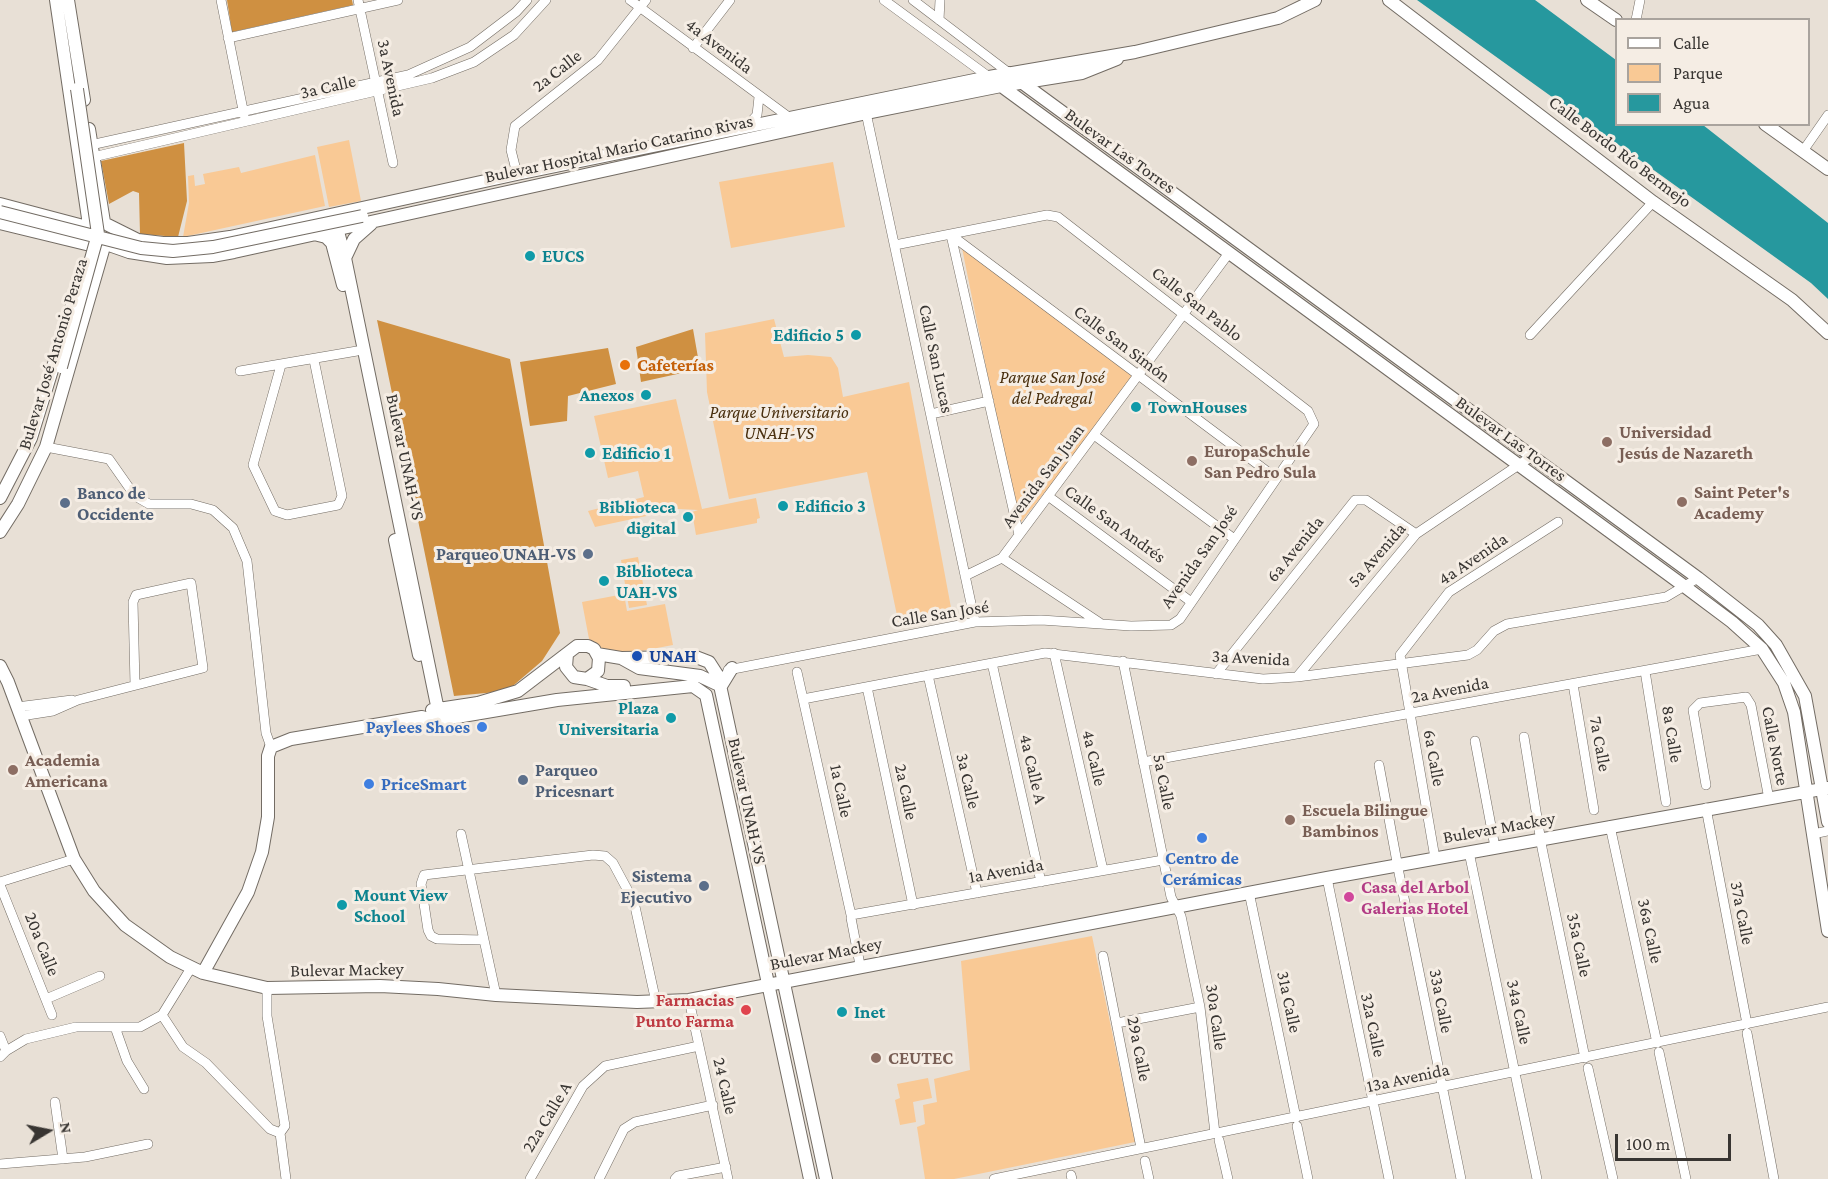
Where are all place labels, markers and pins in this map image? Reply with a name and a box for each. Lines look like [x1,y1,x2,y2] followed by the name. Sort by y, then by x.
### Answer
[542,245,584,267] place label: EUCS
[523,249,537,263] marker: EUCS
[773,324,844,346] place label: Edificio 5
[849,328,863,342] marker: Edificio 5
[637,354,714,376] place label: Cafeterías
[618,358,632,372] marker: Cafeterías
[579,384,634,406] place label: Anexos
[639,388,653,402] marker: Anexos
[1148,396,1247,418] place label: TownHouses
[1129,400,1143,414] marker: TownHouses
[1619,421,1753,464] place label: Universidad Jesús de Nazareth
[1600,435,1614,449] marker: Universidad Jesús de Nazareth
[1204,440,1316,482] place label: EuropaSchule San Pedro Sula
[602,442,671,464] place label: Edificio 1
[583,446,597,460] marker: Edificio 1
[1185,454,1199,468] marker: EuropaSchule San Pedro Sula
[1694,481,1789,524] place label: Saint Peter's Academy
[77,482,154,524] place label: Banco de Occidente
[795,495,866,517] place label: Edificio 3
[1675,495,1689,509] marker: Saint Peter's Academy
[58,496,72,510] marker: Banco de Occidente
[599,496,676,538] place label: Biblioteca digital
[776,499,790,513] marker: Edificio 3
[681,510,695,524] marker: Biblioteca digital
[436,543,576,565] place label: Parqueo UNAH-VS
[581,547,595,561] marker: Parqueo UNAH-VS
[616,560,693,602] place label: Biblioteca UAH-VS
[597,574,611,588] marker: Biblioteca UAH-VS
[649,645,697,667] place label: UNAH
[630,649,644,663] marker: UNAH
[558,697,659,740] place label: Plaza Universitaria
[664,711,678,725] marker: Plaza Universitaria
[366,716,470,738] place label: Paylees Shoes
[475,720,489,734] marker: Paylees Shoes
[25,749,108,792] place label: Academia Americana
[535,759,614,802] place label: Parqueo Pricesnart
[6,763,20,777] marker: Academia Americana
[381,773,466,795] place label: PriceSmart
[516,773,530,787] marker: Parqueo Pricesnart
[362,777,376,791] marker: PriceSmart
[1302,799,1428,842] place label: Escuela Bilingue Bambinos
[1283,813,1297,827] marker: Escuela Bilingue Bambinos
[1195,831,1209,845] marker: Centro de Cerámicas
[1162,847,1242,890] place label: Centro de Cerámicas
[621,865,692,908] place label: Sistema Ejecutivo
[1361,876,1469,918] place label: Casa del Arbol Galerias Hotel
[697,879,711,893] marker: Sistema Ejecutivo
[354,884,448,926] place label: Mount View School
[1342,890,1356,904] marker: Casa del Arbol Galerias Hotel
[335,898,349,912] marker: Mount View School
[635,989,734,1032] place label: Farmacias Punto Farma
[854,1001,885,1023] place label: Inet
[739,1003,753,1017] marker: Farmacias Punto Farma
[835,1005,849,1019] marker: Inet
[888,1047,953,1069] place label: CEUTEC
[869,1051,883,1065] marker: CEUTEC

